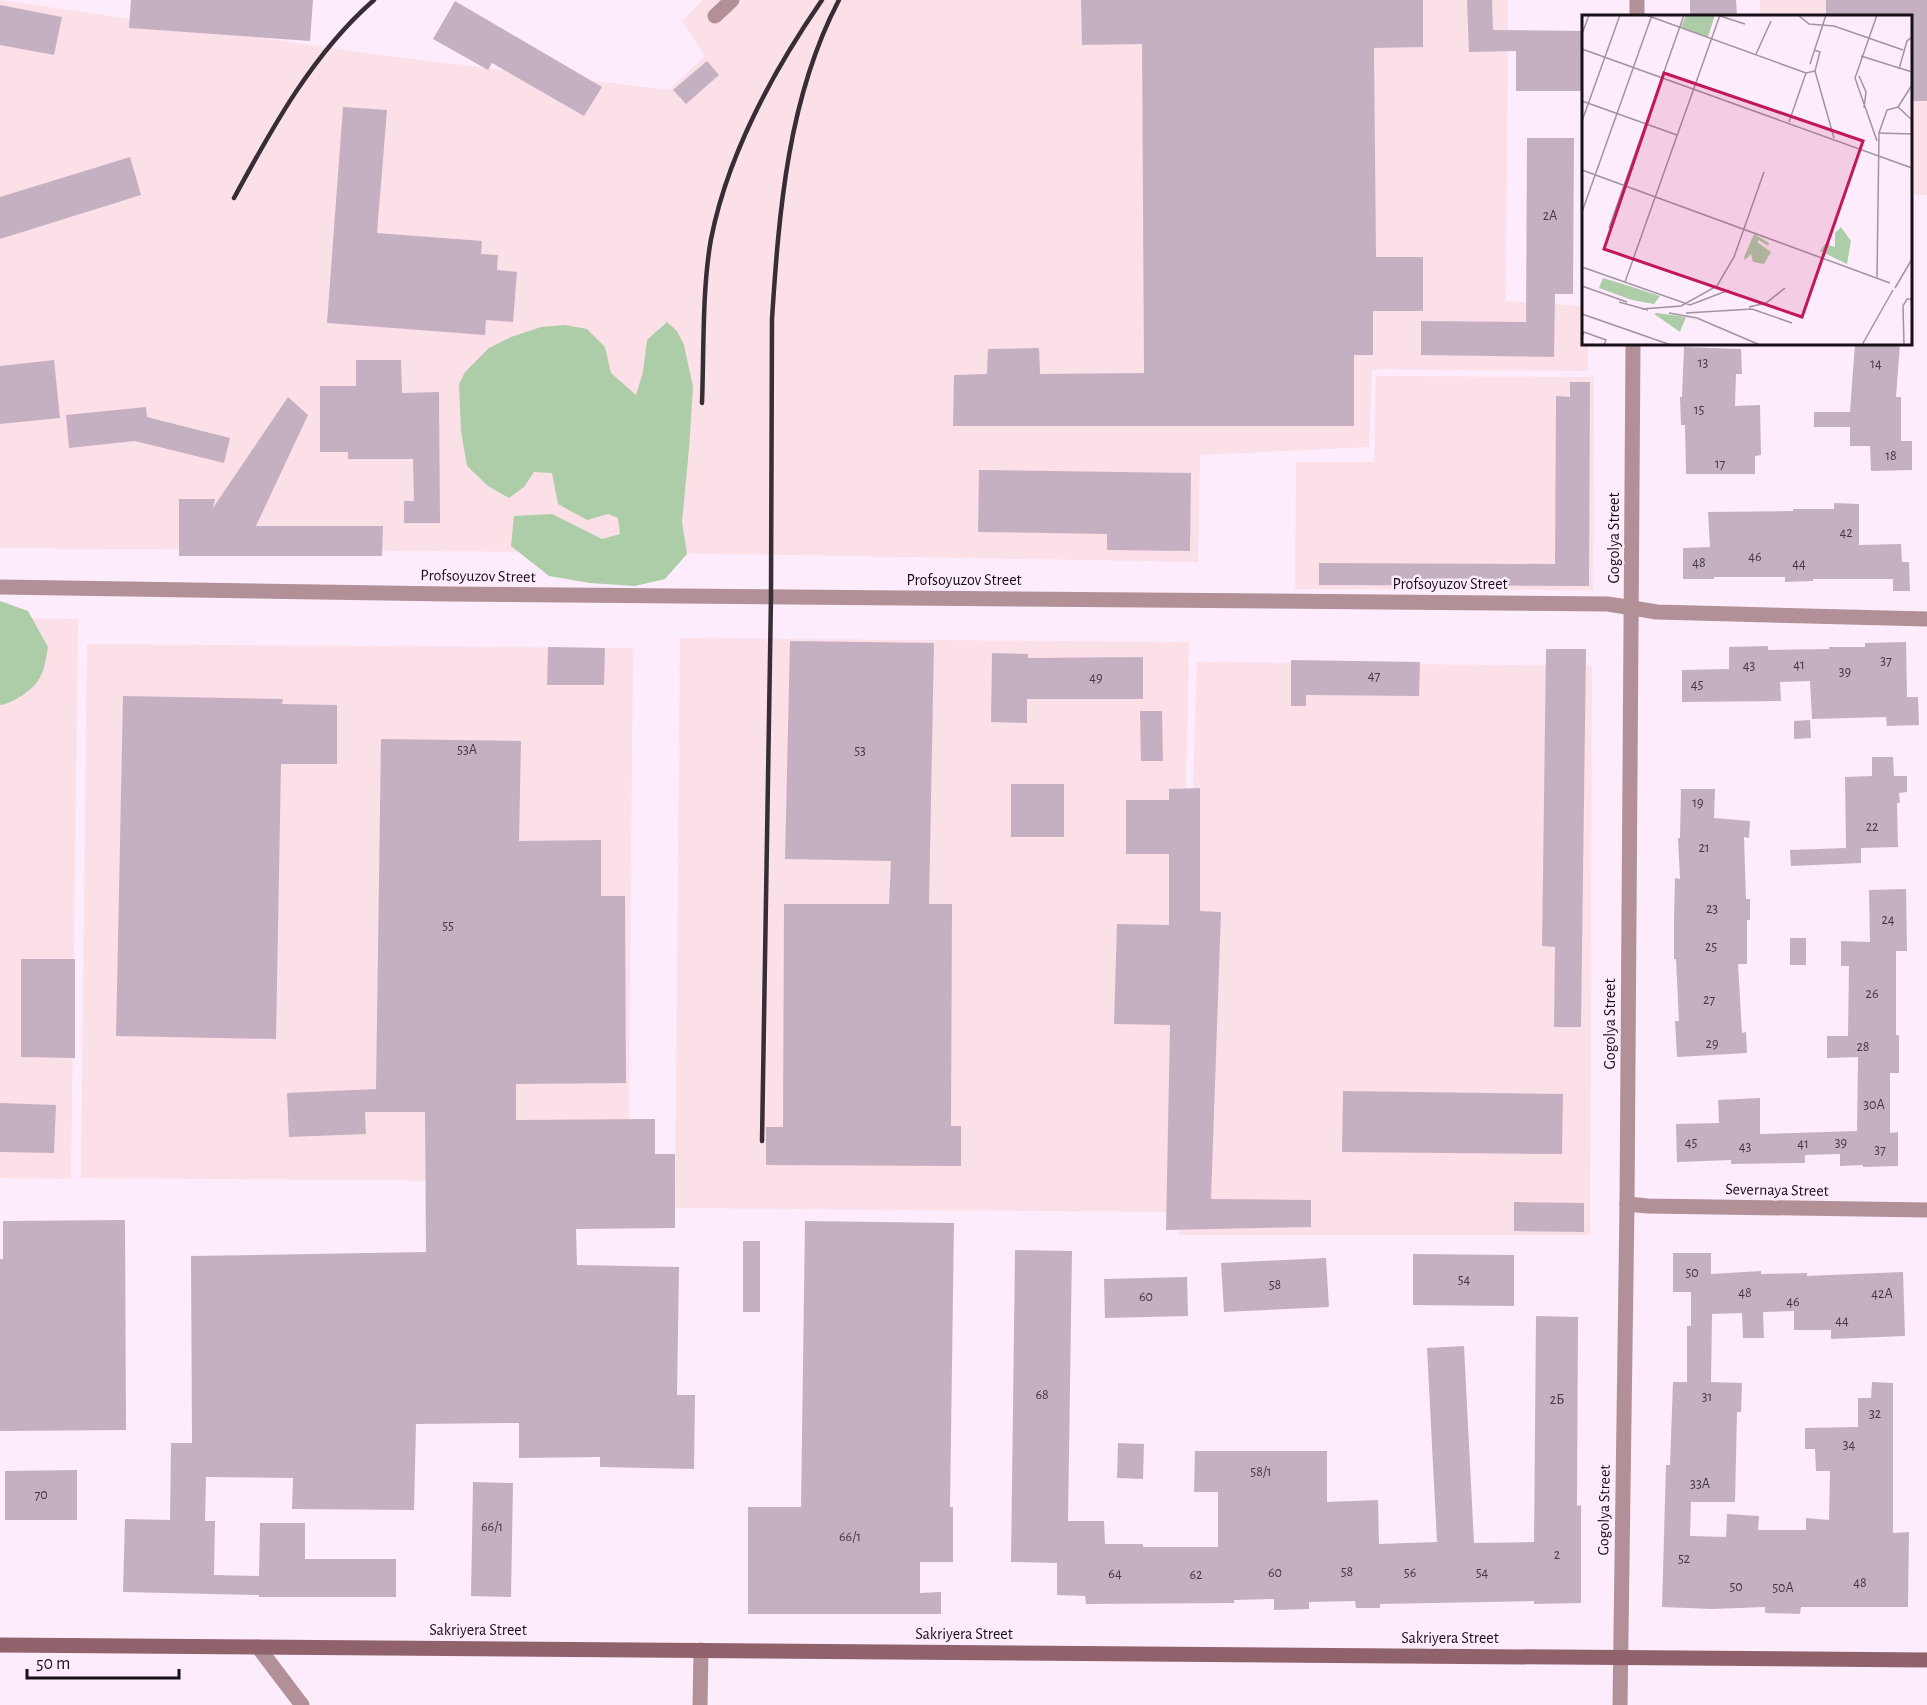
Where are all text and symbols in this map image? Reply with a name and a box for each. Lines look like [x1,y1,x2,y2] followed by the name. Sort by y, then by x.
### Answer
[1582,15,1912,345] inset map
[1543,209,1557,223] house number: 2А
[1698,356,1709,370] house number: 13
[1870,357,1882,371] house number: 14
[1694,403,1704,417] house number: 15
[1885,449,1897,463] house number: 18
[1715,457,1725,471] house number: 17
[1606,493,1623,584] street label: Gogolya Street
[1839,526,1853,540] house number: 42
[1748,550,1762,564] house number: 46
[1692,556,1706,570] house number: 48
[1792,557,1806,571] house number: 44
[420,567,536,586] street label: Profsoyuzov Street
[906,572,1022,589] street label: Profsoyuzov Street
[1392,576,1508,593] street label: Profsoyuzov Street
[1880,654,1892,668] house number: 37
[1793,658,1805,672] house number: 41
[1743,659,1755,673] house number: 43
[1839,665,1851,679] house number: 39
[1368,669,1380,683] house number: 47
[1089,671,1103,685] house number: 49
[1691,678,1703,692] house number: 45
[457,743,477,757] house number: 53А
[854,744,866,758] house number: 53
[1692,796,1704,810] house number: 19
[1866,820,1878,834] house number: 22
[1698,841,1710,855] house number: 21
[1706,902,1718,916] house number: 23
[1881,913,1895,927] house number: 24
[442,919,454,933] house number: 55
[1705,940,1717,954] house number: 25
[1602,979,1619,1070] street label: Gogolya Street
[1866,987,1878,1001] house number: 26
[1703,993,1715,1007] house number: 27
[1706,1037,1718,1051] house number: 29
[1856,1040,1870,1054] house number: 28
[1863,1098,1885,1112] house number: 30А
[1685,1136,1697,1150] house number: 45
[1835,1136,1847,1150] house number: 39
[1797,1137,1809,1151] house number: 41
[1739,1140,1751,1154] house number: 43
[1874,1143,1886,1157] house number: 37
[1725,1181,1829,1200] street label: Severnaya Street
[1685,1266,1699,1280] house number: 50
[1458,1273,1471,1287] house number: 54
[1269,1278,1281,1292] house number: 58
[1738,1286,1752,1300] house number: 48
[1871,1287,1893,1301] house number: 42А
[1139,1290,1153,1304] house number: 60
[1786,1295,1800,1309] house number: 46
[1835,1314,1849,1328] house number: 44
[1035,1388,1049,1402] house number: 68
[1702,1390,1712,1404] house number: 31
[1550,1393,1564,1407] house number: 2Б
[1869,1407,1881,1421] house number: 32
[1843,1438,1856,1452] house number: 34
[1595,1464,1614,1556] street label: Gogolya Street
[1250,1465,1272,1479] house number: 58/1
[1690,1477,1710,1491] house number: 33А
[34,1488,48,1502] house number: 70
[481,1520,503,1534] house number: 66/1
[839,1530,861,1544] house number: 66/1
[1554,1548,1560,1562] house number: 2
[1678,1552,1690,1566] house number: 52
[1341,1565,1353,1579] house number: 58
[1268,1566,1282,1580] house number: 60
[1404,1566,1416,1580] house number: 56
[1476,1566,1489,1580] house number: 54
[1108,1567,1122,1581] house number: 64
[1190,1568,1202,1582] house number: 62
[1853,1576,1867,1590] house number: 48
[1729,1580,1743,1594] house number: 50
[1772,1581,1794,1595] house number: 50А
[429,1622,527,1639] street label: Sakriyera Street
[915,1626,1013,1643] street label: Sakriyera Street
[1401,1630,1499,1647] street label: Sakriyera Street
[27,1642,178,1680] scale bar
[36,1655,70,1673] text: 50 m

